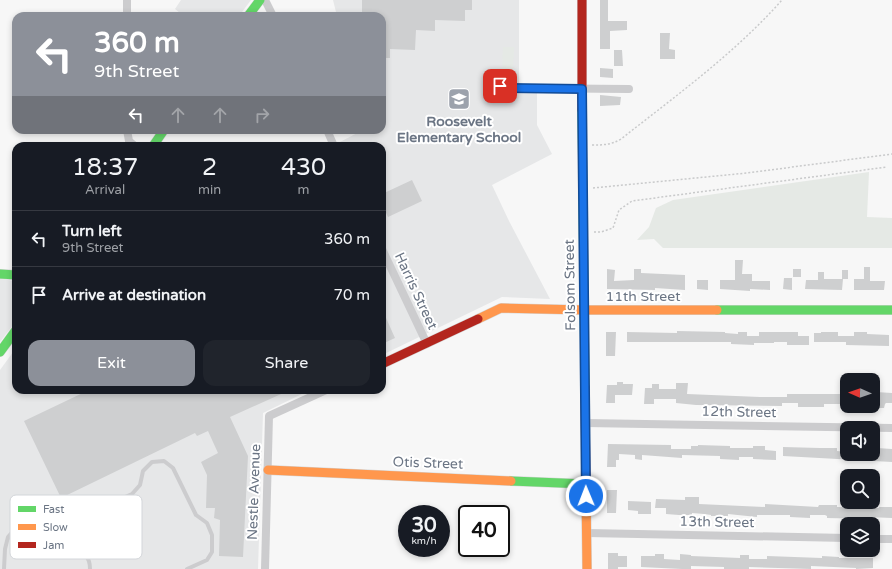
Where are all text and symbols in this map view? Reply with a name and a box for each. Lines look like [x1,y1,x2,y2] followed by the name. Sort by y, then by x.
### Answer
[94,26,180,60] text: 360 m
[28,28,80,80] icon: left
[94,60,179,82] text: 9th Street
[483,69,517,103] pin
[489,75,511,97] icon: arrive
[446,86,472,112] school or university icon: Roosevelt Elementary School
[125,104,147,126] icon: left
[167,104,189,126] icon: ahead
[209,104,231,126] icon: ahead
[251,104,273,126] icon: right
[397,113,521,146] place label: Roosevelt Elementary School
[72,153,138,182] text: 18:37
[202,153,217,182] text: 2
[281,153,326,182] text: 430
[85,182,125,198] text: Arrival
[198,182,221,198] text: min
[298,182,310,198] text: m
[62,222,122,240] text: Turn left
[28,228,50,250] icon: left
[324,230,370,248] text: 360 m
[561,238,579,331] street label: Folsom Street
[62,240,124,256] text: 9th Street
[391,250,442,333] street label: Harris Street
[28,284,50,306] icon: arrive
[62,286,206,304] text: Arrive at destination
[333,286,370,304] text: 70 m
[605,288,681,305] street label: 11th Street
[28,340,195,386] button: Exit
[203,340,370,386] button: Share
[840,373,880,413] north arrow
[840,373,880,557] map controls
[701,403,777,421] street label: 12th Street
[840,421,880,461] button: sound
[244,444,264,540] street label: Nestle Avenue
[392,453,464,473] street label: Otis Street
[840,469,880,509] button: search
[565,475,607,517] position arrow
[10,495,142,559] legend
[43,503,64,516] text: Fast
[458,505,510,557] speed limit sign: 40
[679,513,755,531] street label: 13th Street
[411,514,437,538] text: 30
[840,517,880,557] button: layers
[43,521,68,534] text: Slow
[411,535,437,547] text: km/h
[43,539,64,552] text: Jam

